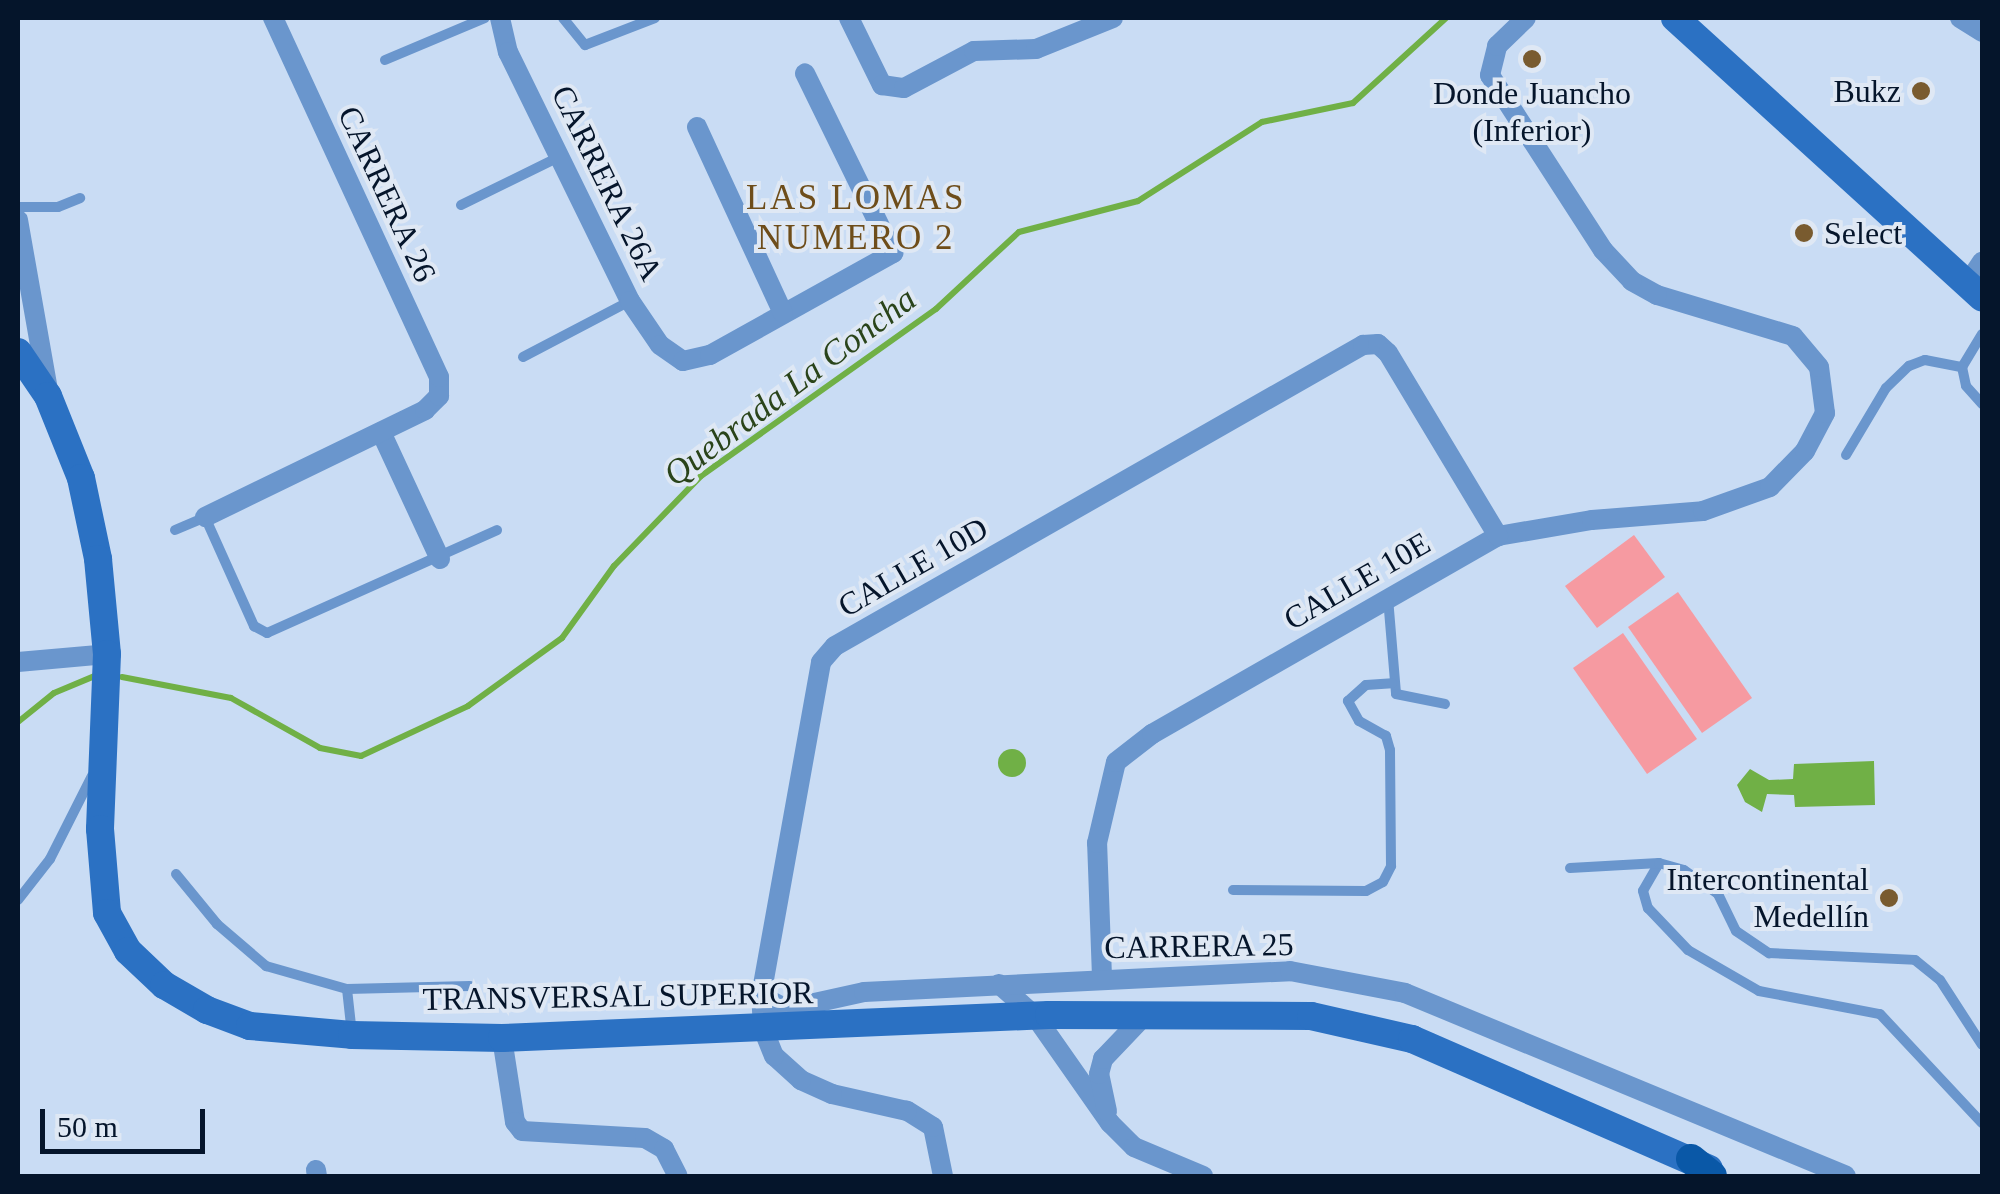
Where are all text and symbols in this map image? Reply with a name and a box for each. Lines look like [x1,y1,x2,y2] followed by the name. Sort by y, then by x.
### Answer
[1521,48,1543,70] marker: Donde Juancho (Inferior)
[1833,72,1901,110] place label: Bukz
[1433,75,1631,150] place label: Donde Juancho (Inferior)
[543,78,671,288] street label: CARRERA 26A
[1910,80,1932,102] marker: Bukz
[329,99,445,289] street label: CARRERA 26
[746,177,966,259] district label: LAS LOMAS NUMERO 2
[1824,214,1902,252] place label: Select
[1793,222,1815,244] marker: Select
[655,278,925,496] water label: Quebrada La Concha
[831,509,995,625] street label: CALLE 10D
[1277,524,1437,638] street label: CALLE 10E
[1666,861,1869,936] place label: Intercontinental Medellín
[1878,887,1900,909] marker: Intercontinental Medellín
[1103,925,1295,967] street label: CARRERA 25
[422,973,814,1019] street label: TRANSVERSAL SUPERIOR
[45,1089,210,1151] scale bar
[57,1110,118,1143] text: 50 m

